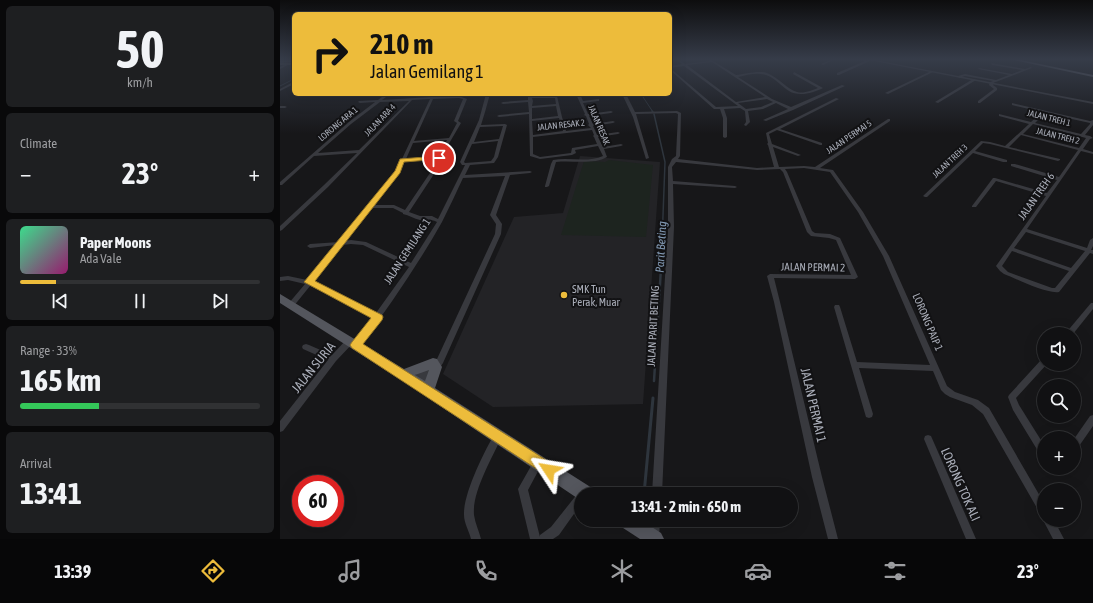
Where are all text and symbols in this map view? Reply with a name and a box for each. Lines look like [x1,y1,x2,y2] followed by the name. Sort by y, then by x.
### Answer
[116,19,164,79] text: 50
[304,28,356,80] icon: right
[370,28,433,60] text: 210 m
[370,61,484,82] text: Jalan Gemilang 1
[127,75,153,90] text: km/h
[362,102,398,138] street label: JALAN ARA 4
[586,103,612,147] street label: JALAN RESAK
[316,105,360,143] street label: LORONG ARA 1
[1026,108,1072,128] street label: JALAN TREH 1
[537,118,585,132] street label: JALAN RESAK 2
[824,118,874,156] street label: JALAN PERMAI 5
[1035,126,1081,146] street label: JALAN TREH 2
[20,136,57,151] text: Climate
[422,141,456,175] pin
[930,142,970,180] street label: JALAN TREH 3
[428,147,450,169] icon: arrive
[122,156,158,190] text: 23°
[20,160,31,186] text: −
[249,160,260,186] text: +
[1015,170,1057,222] street label: JALAN TREH 6
[381,216,433,286] street label: JALAN GEMILANG 1
[653,221,669,273] water label: Parit Beting
[80,234,151,251] text: Paper Moons
[80,251,122,266] text: Ada Vale
[781,260,845,274] street label: JALAN PERMAI 2
[572,283,621,308] place label: SMK Tun Perak, Muar
[645,285,661,367] street label: JALAN PARIT BETING
[49,290,71,312] icon: previous
[129,290,151,312] icon: pause
[209,290,231,312] icon: next
[559,290,569,300] marker: SMK Tun Perak, Muar
[910,291,946,353] street label: LORONG PAIP 1
[1037,327,1081,527] map controls
[1037,327,1081,371] button: sound
[288,339,339,396] street label: JALAN SURIA
[20,343,77,358] text: Range · 33%
[20,363,101,397] text: 165 km
[798,366,829,444] street label: JALAN PERMAI 1
[1037,379,1081,423] button: search
[1037,431,1081,475] button: +
[938,445,983,523] street label: LORONG TOK ALI
[528,449,570,491] position arrow
[20,456,52,471] text: Arrival
[292,475,344,527] speed limit sign: 60
[20,476,82,510] text: 13:41
[1037,483,1081,527] button: −
[631,498,741,515] text: 13:41 · 2 min · 650 m
[199,557,227,585] icon: directions
[336,557,364,585] icon: music
[472,557,500,585] icon: phone
[608,557,636,585] icon: climate
[744,557,772,585] icon: car
[881,557,909,585] icon: filters
[54,561,91,582] text: 13:39
[1017,561,1039,582] text: 23°

